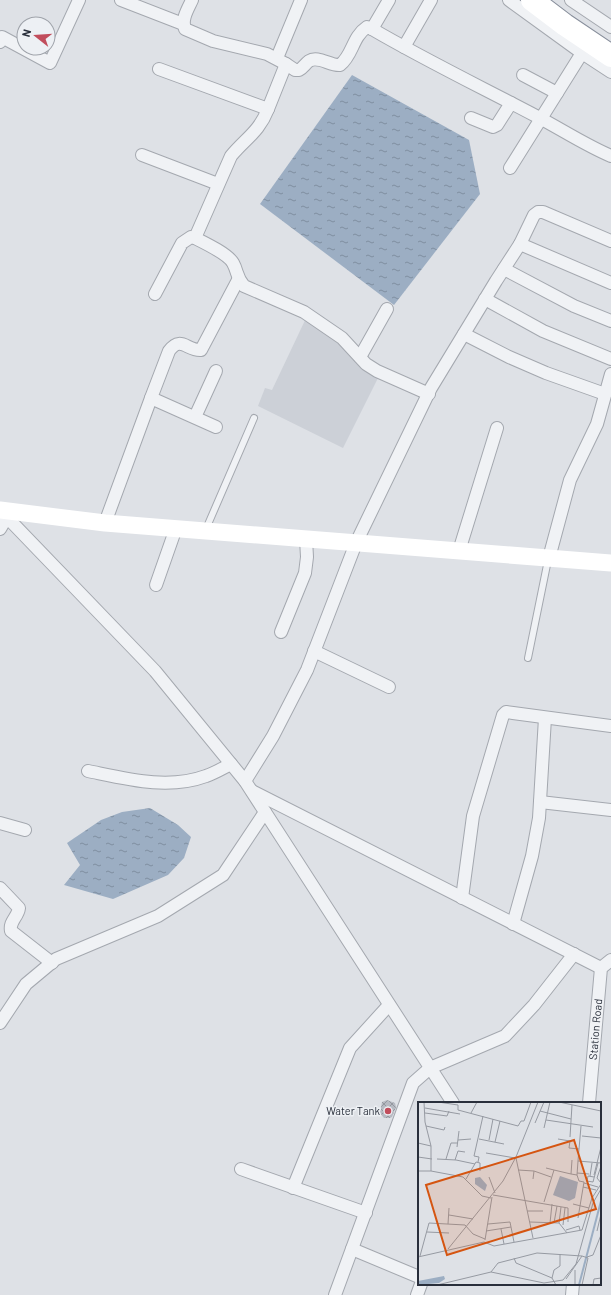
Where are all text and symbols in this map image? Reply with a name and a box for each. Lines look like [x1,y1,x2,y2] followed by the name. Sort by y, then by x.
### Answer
[16,16,56,56] north arrow
[19,28,33,38] text: N
[586,998,604,1060] street label: Station Road
[418,1102,601,1285] inset map
[326,1104,380,1117] place label: Water Tank
[383,1106,393,1116] marker: Water Tank

